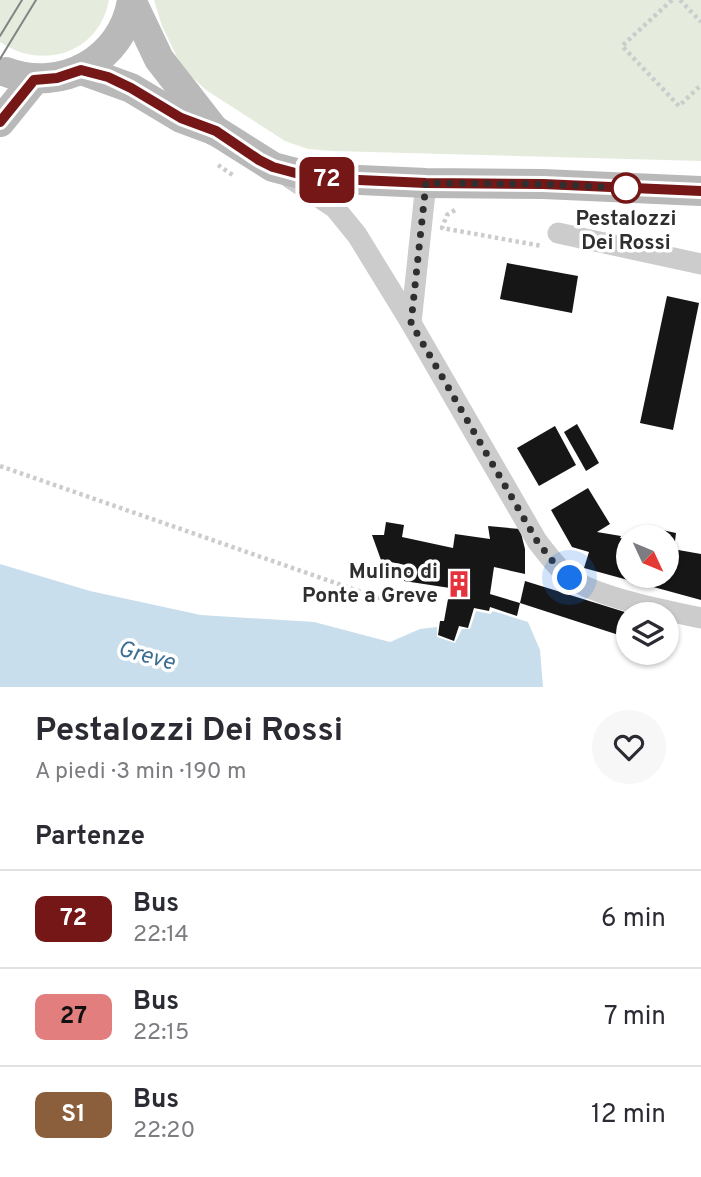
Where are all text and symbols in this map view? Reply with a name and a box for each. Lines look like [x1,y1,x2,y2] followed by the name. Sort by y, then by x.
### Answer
[296,157,358,203] line badge: 72
[313,165,341,195] text: 72
[611,173,641,203] marker: Pestalozzi Dei Rossi
[575,206,677,257] place label: Pestalozzi Dei Rossi
[616,525,679,588] north arrow
[616,525,679,665] map controls
[302,559,438,610] place label: Mulino di Ponte a Greve
[552,560,587,595] your location
[444,569,474,599] building icon: Mulino di Ponte a Greve
[616,602,679,665] button: layers
[114,636,179,679] water label: Greve
[592,710,666,784] button: heart
[35,711,343,753] text: Pestalozzi Dei Rossi
[35,758,246,787] text: A piedi · 3 min · 190 m
[35,821,145,854] text: Partenze
[133,888,179,921] text: Bus
[601,903,666,936] text: 6 min
[60,904,87,934] text: 72
[133,921,189,950] text: 22:14
[133,986,179,1019] text: Bus
[604,1001,666,1034] text: 7 min
[60,1002,87,1032] text: 27
[133,1019,189,1048] text: 22:15
[133,1084,179,1117] text: Bus
[591,1099,666,1132] text: 12 min
[61,1100,86,1130] text: S1
[133,1117,195,1146] text: 22:20

